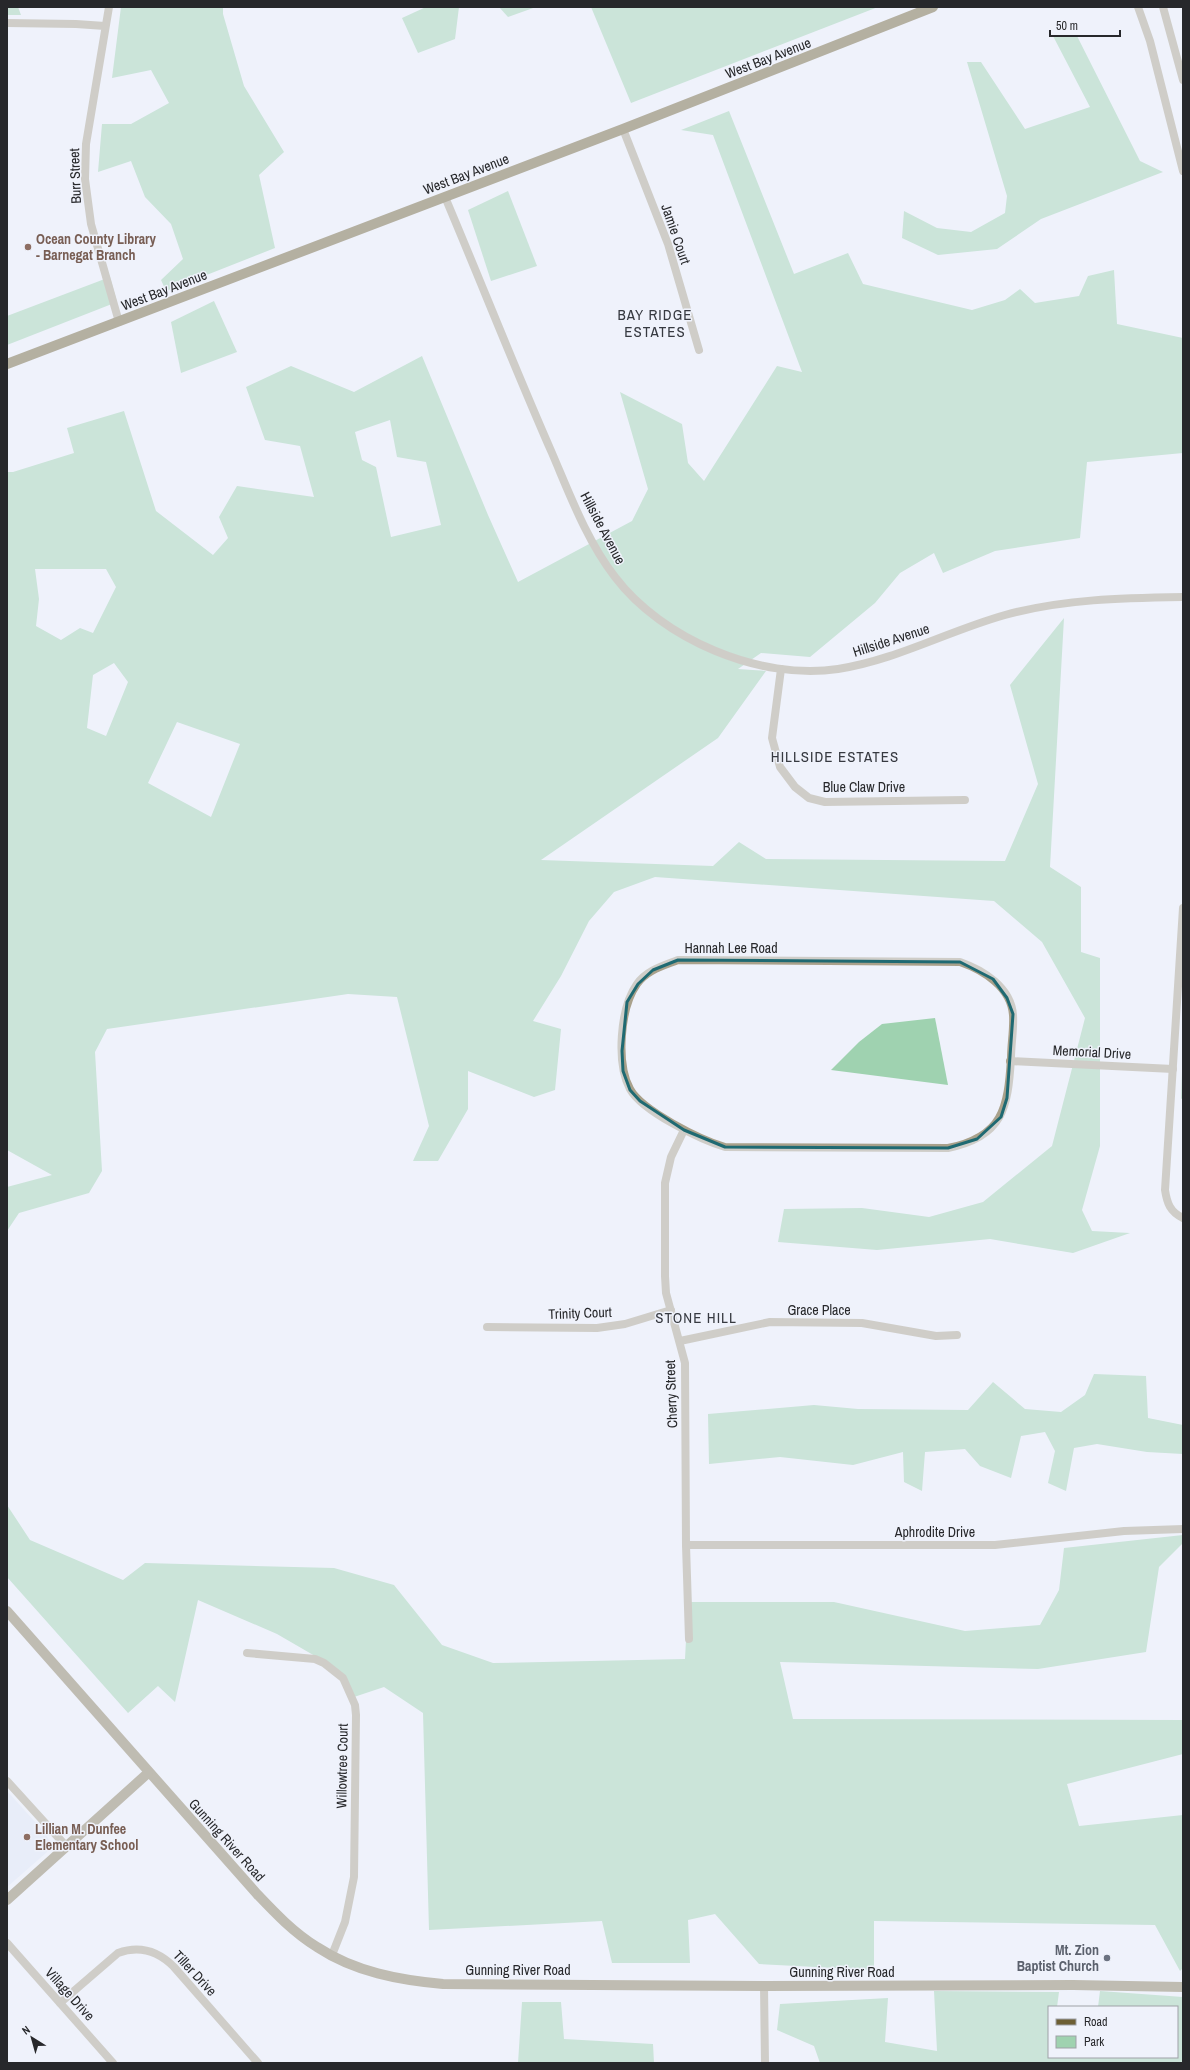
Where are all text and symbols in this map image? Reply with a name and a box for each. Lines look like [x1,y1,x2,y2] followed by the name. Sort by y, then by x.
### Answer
[1050,12,1120,38] scale bar
[1056,18,1078,34] text: 50 m
[723,33,813,83] street label: West Bay Avenue
[65,148,85,204] street label: Burr Street
[421,149,511,199] street label: West Bay Avenue
[657,202,695,266] street label: Jamie Court
[36,230,157,264] place label: Ocean County Library - Barnegat Branch
[23,242,33,252] marker: Ocean County Library - Barnegat Branch
[119,265,209,315] street label: West Bay Avenue
[618,304,692,342] district label: BAY RIDGE ESTATES
[576,489,630,567] street label: Hillside Avenue
[850,619,932,661] street label: Hillside Avenue
[771,746,899,767] district label: HILLSIDE ESTATES
[823,778,905,796] street label: Blue Claw Drive
[684,939,778,957] street label: Hannah Lee Road
[1052,1041,1132,1063] street label: Memorial Drive
[787,1301,851,1319] street label: Grace Place
[548,1303,612,1323] street label: Trinity Court
[655,1307,737,1328] district label: STONE HILL
[661,1360,681,1428] street label: Cherry Street
[894,1523,975,1541] street label: Aphrodite Drive
[332,1723,352,1809] street label: Willowtree Court
[185,1795,269,1885] street label: Gunning River Road
[35,1820,138,1854] place label: Lillian M. Dunfee Elementary School
[22,1832,32,1842] marker: Lillian M. Dunfee Elementary School
[1017,1941,1099,1975] place label: Mt. Zion Baptist Church
[169,1946,221,2000] street label: Tiller Drive
[1102,1953,1112,1963] marker: Mt. Zion Baptist Church
[465,1961,571,1979] street label: Gunning River Road
[789,1963,895,1981] street label: Gunning River Road
[41,1964,99,2024] street label: Village Drive
[1048,2006,1178,2058] legend
[1084,2014,1108,2030] text: Road
[12,2018,52,2058] north arrow
[19,2022,33,2038] text: N
[1084,2034,1104,2050] text: Park

